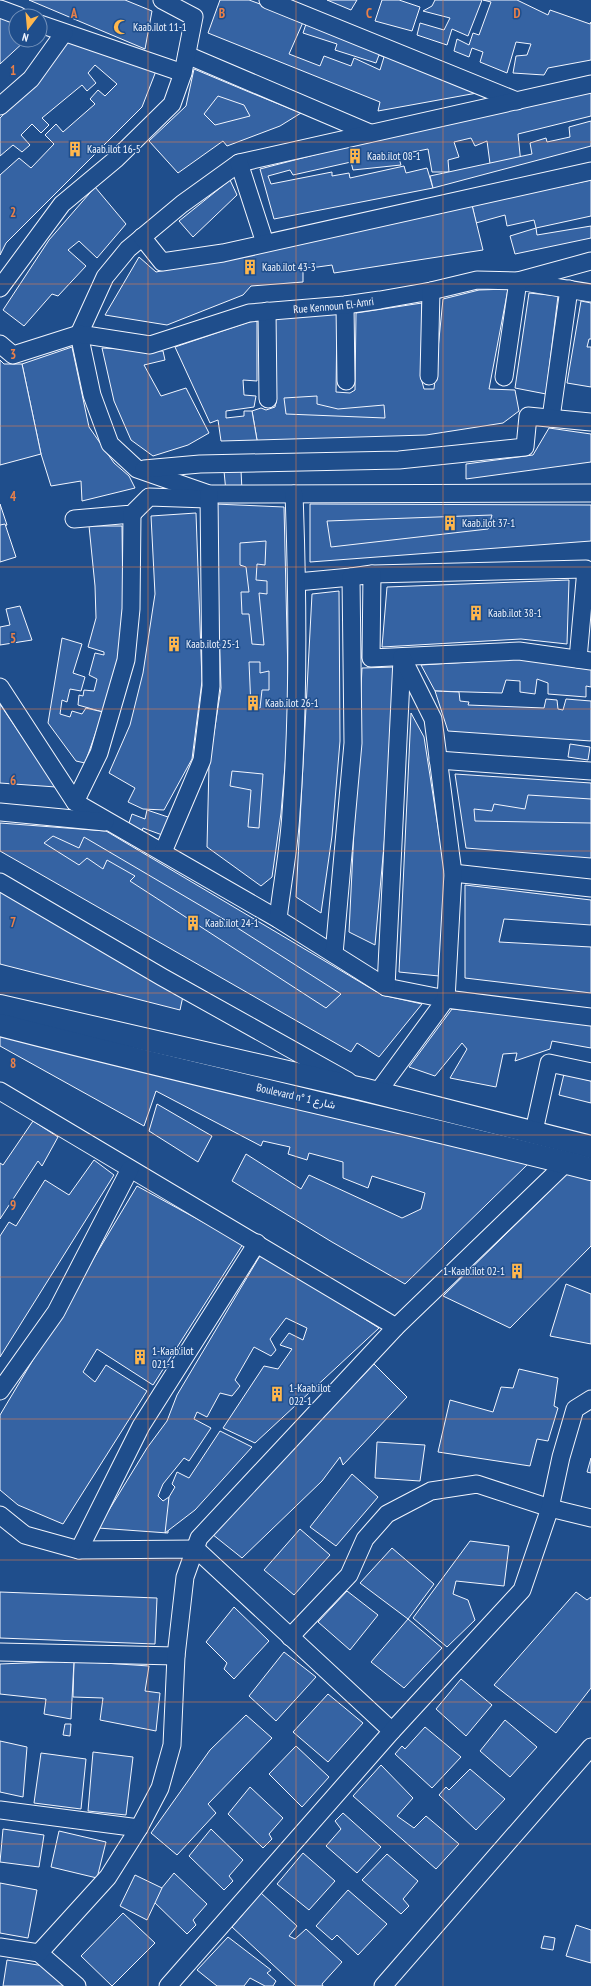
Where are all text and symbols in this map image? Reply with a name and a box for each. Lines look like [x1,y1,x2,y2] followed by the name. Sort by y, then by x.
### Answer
[70,5,78,22] text: A
[219,5,225,22] text: B
[366,5,372,22] text: C
[514,5,521,22] text: D
[8,8,48,48] north arrow
[112,18,130,36] mosque icon: Kaab.ilot 11-1
[133,20,187,34] place label: Kaab.ilot 11-1
[20,30,30,45] text: N
[10,62,16,79] text: 1
[66,140,84,158] building icon: Kaab.ilot 16-5
[87,142,141,156] place label: Kaab.ilot 16-5
[346,147,364,165] building icon: Kaab.ilot 08-1
[367,149,421,163] place label: Kaab.ilot 08-1
[10,204,16,221] text: 2
[241,258,259,276] building icon: Kaab.ilot 43-3
[262,260,316,274] place label: Kaab.ilot 43-3
[293,294,375,316] street label: Rue Kennoun El-Amri
[10,346,16,363] text: 3
[10,488,17,505] text: 4
[441,514,459,532] building icon: Kaab.ilot 37-1
[462,516,515,530] place label: Kaab.ilot 37-1
[467,604,485,622] building icon: Kaab.ilot 38-1
[488,606,542,620] place label: Kaab.ilot 38-1
[10,630,16,647] text: 5
[165,635,183,653] building icon: Kaab.ilot 25-1
[186,637,240,651] place label: Kaab.ilot 25-1
[244,694,262,712] building icon: Kaab.ilot 26-1
[265,696,319,710] place label: Kaab.ilot 26-1
[10,772,16,789] text: 6
[10,914,16,931] text: 7
[184,914,202,932] building icon: Kaab.ilot 24-1
[205,916,259,930] place label: Kaab.ilot 24-1
[10,1055,16,1072] text: 8
[255,1080,337,1113] street label: Boulevard n° شارع 1
[10,1197,16,1214] text: 9
[508,1262,526,1280] building icon: 1-Kaab.ilot 02-1
[443,1264,505,1278] place label: 1-Kaab.ilot 02-1
[152,1344,194,1371] place label: 1-Kaab.ilot 021-1
[131,1348,149,1366] building icon: 1-Kaab.ilot 021-1
[289,1381,331,1408] place label: 1-Kaab.ilot 022-1
[268,1385,286,1403] building icon: 1-Kaab.ilot 022-1

